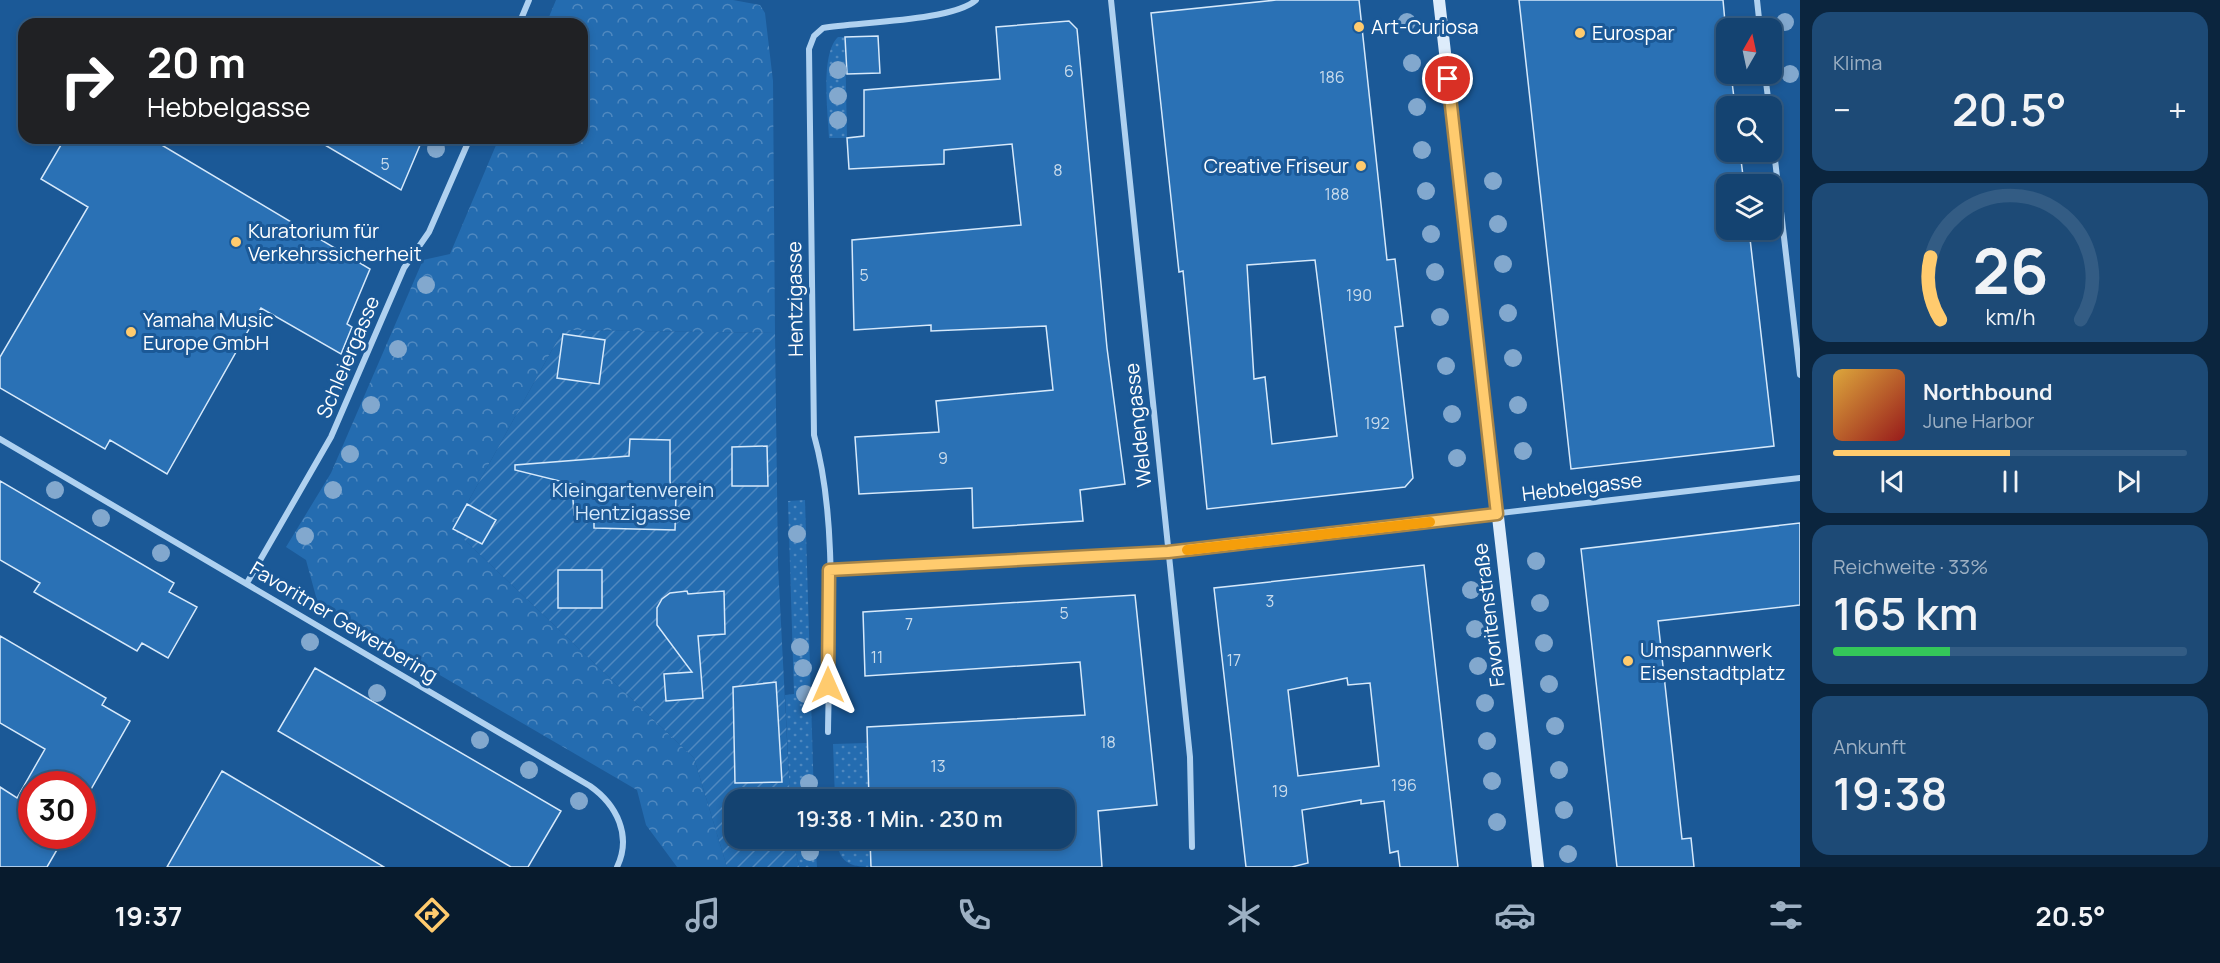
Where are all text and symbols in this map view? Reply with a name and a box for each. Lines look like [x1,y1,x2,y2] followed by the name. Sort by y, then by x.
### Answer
[1371,13,1479,40] place label: Art-Curiosa
[1716,18,1782,84] north arrow
[1716,18,1782,240] map controls
[1592,19,1675,46] place label: Eurospar
[1352,20,1366,34] marker: Art-Curiosa
[1573,26,1587,40] marker: Eurospar
[147,33,246,91] text: 20 m
[48,42,126,120] icon: right
[1833,49,1882,76] text: Klima
[1422,53,1473,104] pin
[1064,60,1074,82] house number: 6
[1431,62,1464,95] icon: arrive
[1319,66,1345,88] house number: 186
[1952,78,2067,140] text: 20.5°
[1833,87,1851,132] text: −
[2168,87,2187,132] text: +
[147,88,310,125] text: Hebbelgasse
[1716,96,1782,162] button: search
[1204,152,1349,179] place label: Creative Friseur
[380,153,390,175] house number: 5
[1053,159,1063,181] house number: 8
[1354,159,1368,173] marker: Creative Friseur
[1716,174,1782,240] button: layers
[1325,183,1349,205] house number: 188
[248,217,422,267] place label: Kuratorium für Verkehrssicherheit
[1972,227,2048,313] text: 26
[229,235,243,249] marker: Kuratorium für Verkehrssicherheit
[780,241,809,357] street label: Hentzigasse
[859,264,869,286] house number: 5
[1346,284,1372,306] house number: 190
[310,291,385,422] street label: Schleiergasse
[1985,302,2035,331] text: km/h
[143,306,274,356] place label: Yamaha Music Europe GmbH
[124,325,138,339] marker: Yamaha Music Europe GmbH
[1118,362,1157,488] street label: Weldengasse
[1923,377,2053,407] text: Northbound
[1923,407,2035,434] text: June Harbor
[1364,412,1390,434] house number: 192
[938,447,948,469] house number: 9
[1876,465,1909,498] icon: previous
[1994,465,2027,498] icon: pause
[2112,465,2145,498] icon: next
[1520,466,1644,507] street label: Hebbelgasse
[552,476,714,526] park label: Kleingartenverein Hentzigasse
[1466,542,1511,689] street label: Favoritenstraße
[1833,553,1988,580] text: Reichweite · 33%
[245,555,443,688] street label: Favoritner Gewerbering
[1833,582,1979,644] text: 165 km
[1266,590,1274,612] house number: 3
[1059,602,1069,624] house number: 5
[905,613,913,635] house number: 7
[1640,636,1786,686] place label: Umspannwerk Eisenstadtplatz
[871,646,883,668] house number: 11
[1227,649,1241,671] house number: 17
[796,653,860,717] position arrow
[1621,654,1635,668] marker: Umspannwerk Eisenstadtplatz
[1100,731,1116,753] house number: 18
[1833,733,1906,760] text: Ankunft
[930,755,946,777] house number: 13
[1833,762,1948,824] text: 19:38
[18,771,96,849] speed limit sign: 30
[1391,774,1417,796] house number: 196
[1272,780,1288,802] house number: 19
[796,804,1003,834] text: 19:38 · 1 Min. · 230 m
[411,894,453,936] icon: directions
[682,894,724,936] icon: music
[953,894,995,936] icon: phone
[1223,894,1265,936] icon: climate
[1494,894,1536,936] icon: car
[1765,894,1807,936] icon: filters
[114,897,182,934] text: 19:37
[2036,897,2106,934] text: 20.5°

